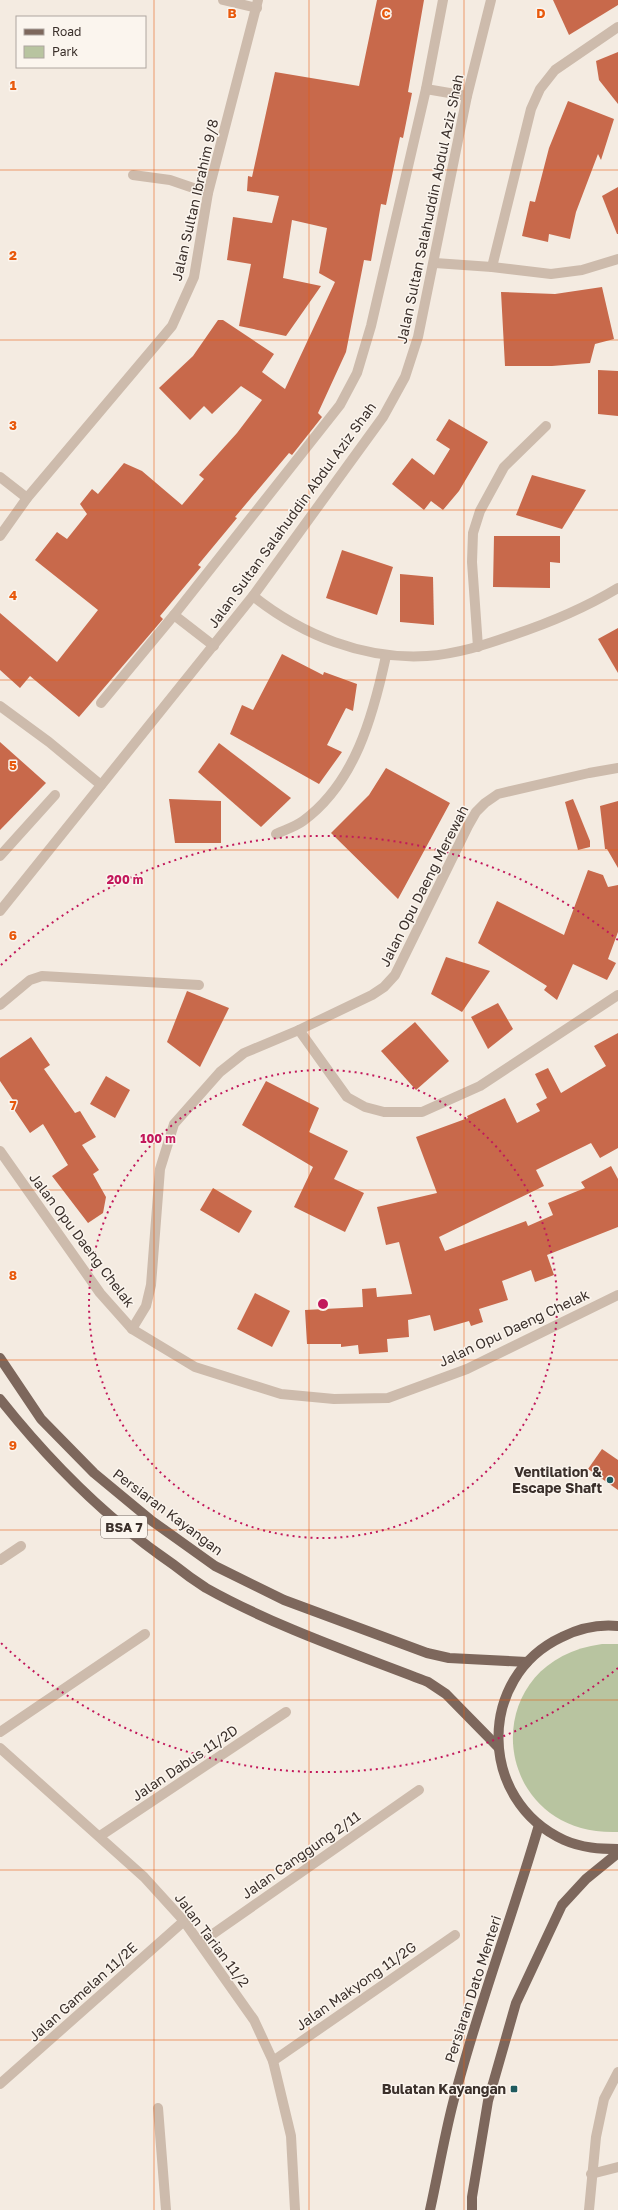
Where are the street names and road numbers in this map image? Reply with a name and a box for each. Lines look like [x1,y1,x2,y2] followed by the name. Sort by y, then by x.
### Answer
[393,73,466,345] street label: Jalan Sultan Salahuddin Abdul Aziz Shah
[168,117,221,283] street label: Jalan Sultan Ibrahim 9/8
[204,398,379,631] street label: Jalan Sultan Salahuddin Abdul Aziz Shah
[375,802,472,969] street label: Jalan Opu Daeng Merewah
[26,1169,139,1310] street label: Jalan Opu Daeng Chelak
[436,1285,592,1370] street label: Jalan Opu Daeng Chelak
[110,1465,227,1558] street label: Persiaran Kayangan
[101,1516,147,1538] road number: BSA 7
[129,1721,241,1804] street label: Jalan Dabus 11/2D
[238,1807,364,1902] street label: Jalan Canggung 2/11
[172,1889,253,1990] street label: Jalan Tarian 11/2
[441,1913,504,2065] street label: Persiaran Dato Menteri
[25,1938,140,2045] street label: Jalan Gamelan 11/2E
[292,1938,419,2034] street label: Jalan Makyong 11/2G

